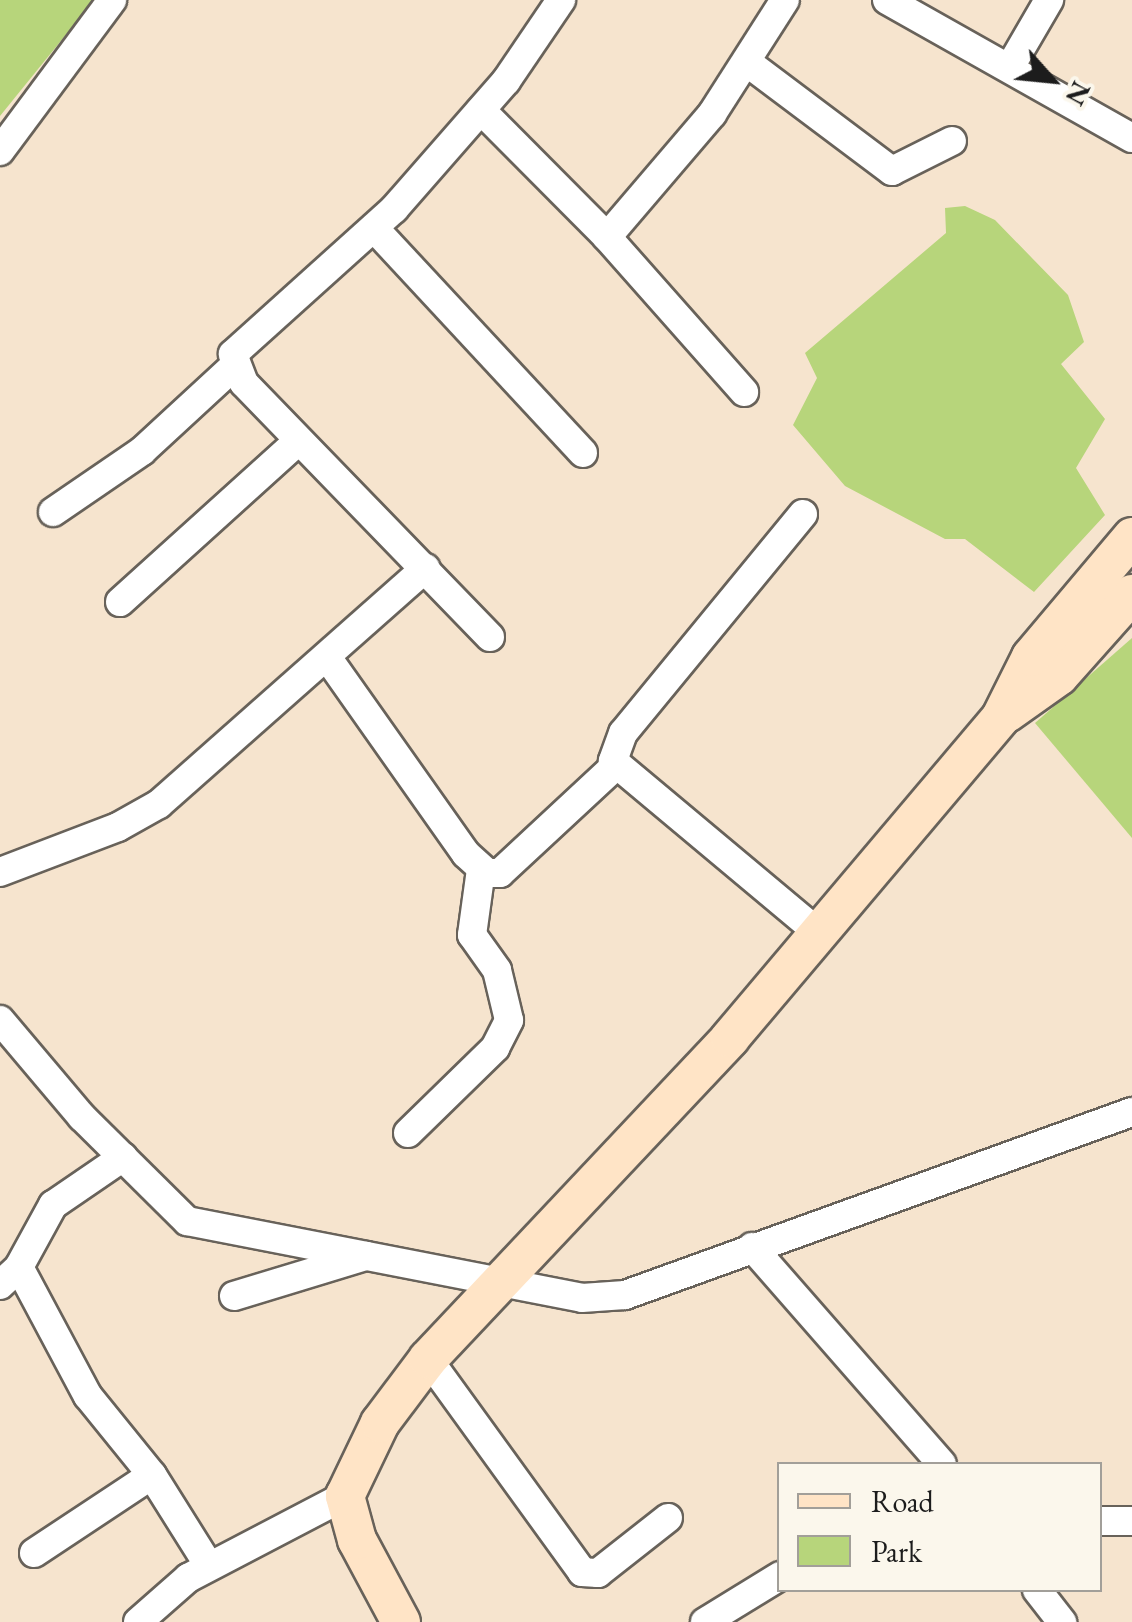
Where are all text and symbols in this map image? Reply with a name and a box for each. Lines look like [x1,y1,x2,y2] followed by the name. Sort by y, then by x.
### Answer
[1002,30,1102,130] north arrow
[1058,75,1100,112] text: N
[777,1462,1102,1592] legend
[871,1482,934,1521] text: Road
[871,1532,922,1571] text: Park

